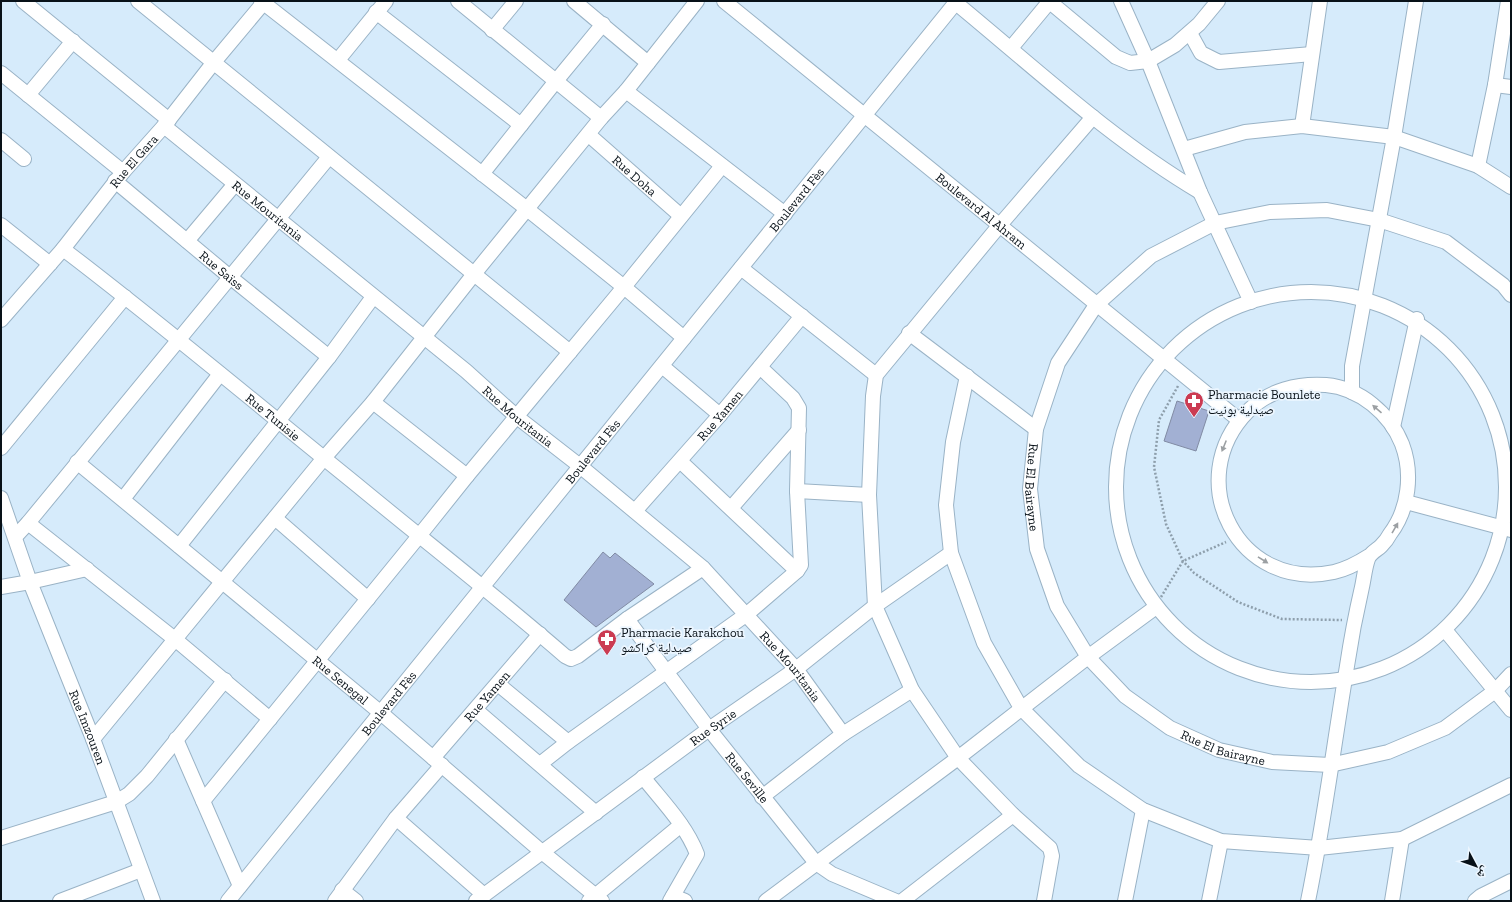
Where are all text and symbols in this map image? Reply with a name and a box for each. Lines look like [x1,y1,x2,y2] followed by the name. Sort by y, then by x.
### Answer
[106,131,161,191] street label: Rue El Gara
[610,152,660,199] street label: Rue Doha
[766,164,827,235] street label: Boulevard Fès
[933,169,1030,252] street label: Boulevard Al Ahram
[230,177,307,244] street label: Rue Mouritania
[197,247,247,293] street label: Rue Saïss
[480,383,557,450] street label: Rue Mouritania
[694,386,746,443] street label: Rue Yamen
[1208,387,1320,418] place label: Pharmacie Bounlete صيدلية بونيت
[243,390,304,444] street label: Rue Tunisie
[1183,390,1205,418] pharmacy icon: Pharmacie Bounlete صيدلية بونيت
[1372,405,1383,414] one-way arrow
[562,416,623,486] street label: Boulevard Fès
[1221,441,1227,453] one-way arrow
[1022,443,1042,532] street label: Rue El Bairayne
[1391,522,1398,534] one-way arrow
[1257,556,1269,563] one-way arrow
[621,625,745,656] place label: Pharmacie Karakchou صيدلية كراكشو
[596,628,618,656] pharmacy icon: Pharmacie Karakchou صيدلية كراكشو
[757,628,825,705] street label: Rue Mouritania
[310,652,372,707] street label: Rue Senegal
[358,667,419,738] street label: Boulevard Fès
[461,667,513,724] street label: Rue Yamen
[66,688,109,767] street label: Rue Imzouren
[687,705,739,748] street label: Rue Syrie
[1179,726,1267,768] street label: Rue El Bairayne
[723,749,772,806] street label: Rue Seville
[1456,846,1496,886] north arrow
[1473,863,1492,881] text: ش

